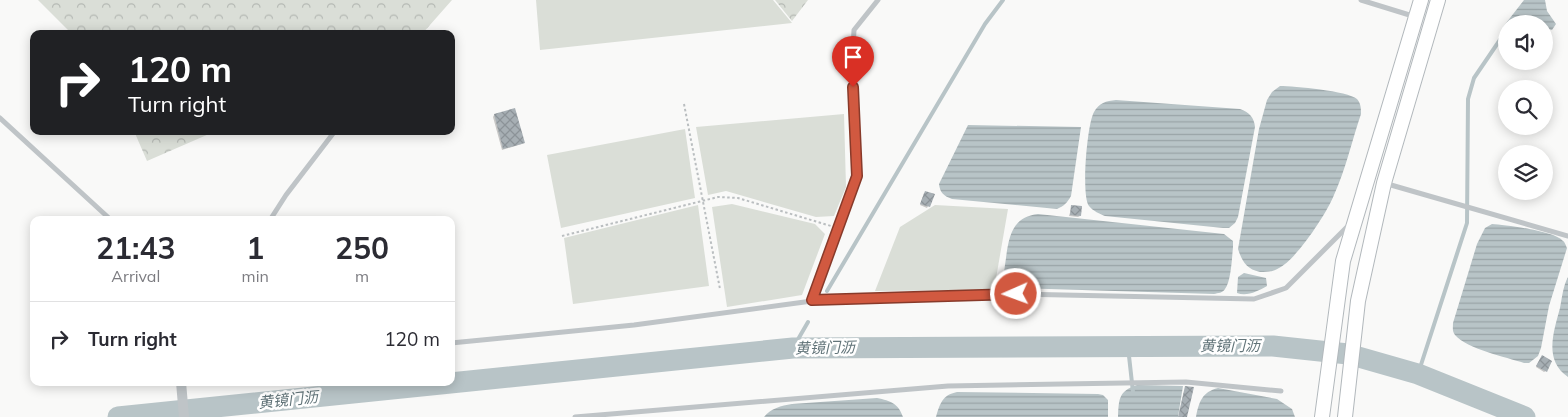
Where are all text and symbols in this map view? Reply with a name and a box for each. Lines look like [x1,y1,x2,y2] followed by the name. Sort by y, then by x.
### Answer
[1498,15,1553,200] map controls
[1498,15,1553,70] button: sound
[832,36,874,87] pin
[839,43,867,71] icon: arrive
[128,47,232,91] text: 120 m
[45,50,110,115] icon: right
[1498,80,1553,135] button: search
[128,90,226,118] text: Turn right
[1498,145,1553,200] button: layers
[96,229,176,267] text: 21:43
[246,229,264,267] text: 1
[335,229,389,267] text: 250
[111,266,160,286] text: Arrival
[242,266,269,286] text: min
[355,266,369,286] text: m
[989,267,1041,319] position arrow
[45,325,73,353] icon: right
[88,327,177,351] text: Turn right
[384,327,440,351] text: 120 m
[1200,336,1263,355] water label: 黄镜门沥
[795,337,858,358] water label: 黄镜门沥
[257,387,322,412] water label: 黄镜门沥

